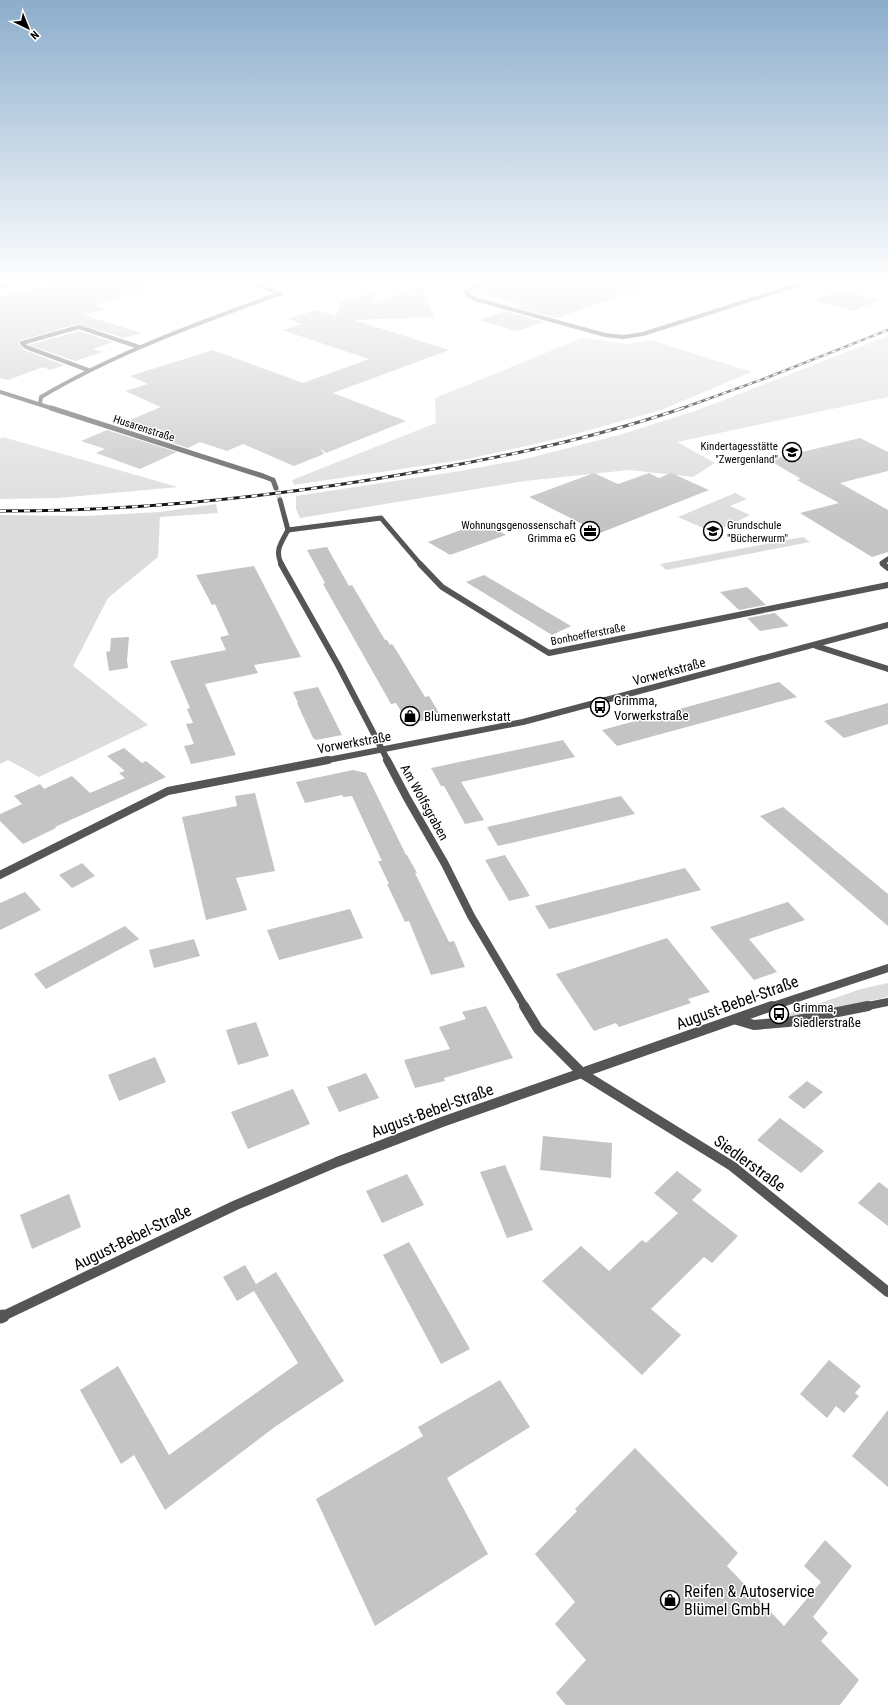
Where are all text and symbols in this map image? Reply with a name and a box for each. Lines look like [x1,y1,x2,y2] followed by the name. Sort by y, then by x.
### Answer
[8,8,48,48] north arrow
[27,28,41,42] text: N
[112,412,176,445] street label: Husarenstraße
[701,440,778,466] place label: Kindertagesstätte "Zwergenland"
[781,441,803,463] school or university icon: Kindertagesstätte "Zwergenland"
[461,519,576,545] place label: Wohnungsgenossenschaft Grimma eG
[727,519,788,545] place label: Grundschule "Bücherwurm"
[579,520,601,542] office icon: Wohnungsgenossenschaft Grimma eG
[702,520,724,542] school or university icon: Grundschule "Bücherwurm"
[550,621,627,648] street label: Bonhoefferstraße
[631,655,707,688] street label: Vorwerkstraße
[614,693,689,723] place label: Grimma, Vorwerkstraße
[589,696,611,718] bus stop icon: Grimma, Vorwerkstraße
[399,705,421,727] shop icon: Blumenwerkstatt
[424,709,511,724] place label: Blumenwerkstatt
[316,729,392,756] street label: Vorwerkstraße
[397,762,452,843] street label: Am Wolfsgraben
[673,972,801,1033] street label: August-Bebel-Straße
[793,1000,861,1030] place label: Grimma, Siedlerstraße
[768,1003,790,1025] bus stop icon: Grimma, Siedlerstraße
[368,1080,496,1141] street label: August-Bebel-Straße
[710,1131,789,1196] street label: Siedlerstraße
[70,1201,194,1274] street label: August-Bebel-Straße
[684,1582,815,1619] place label: Reifen & Autoservice Blümel GmbH
[659,1589,681,1611] shop icon: Reifen & Autoservice Blümel GmbH

